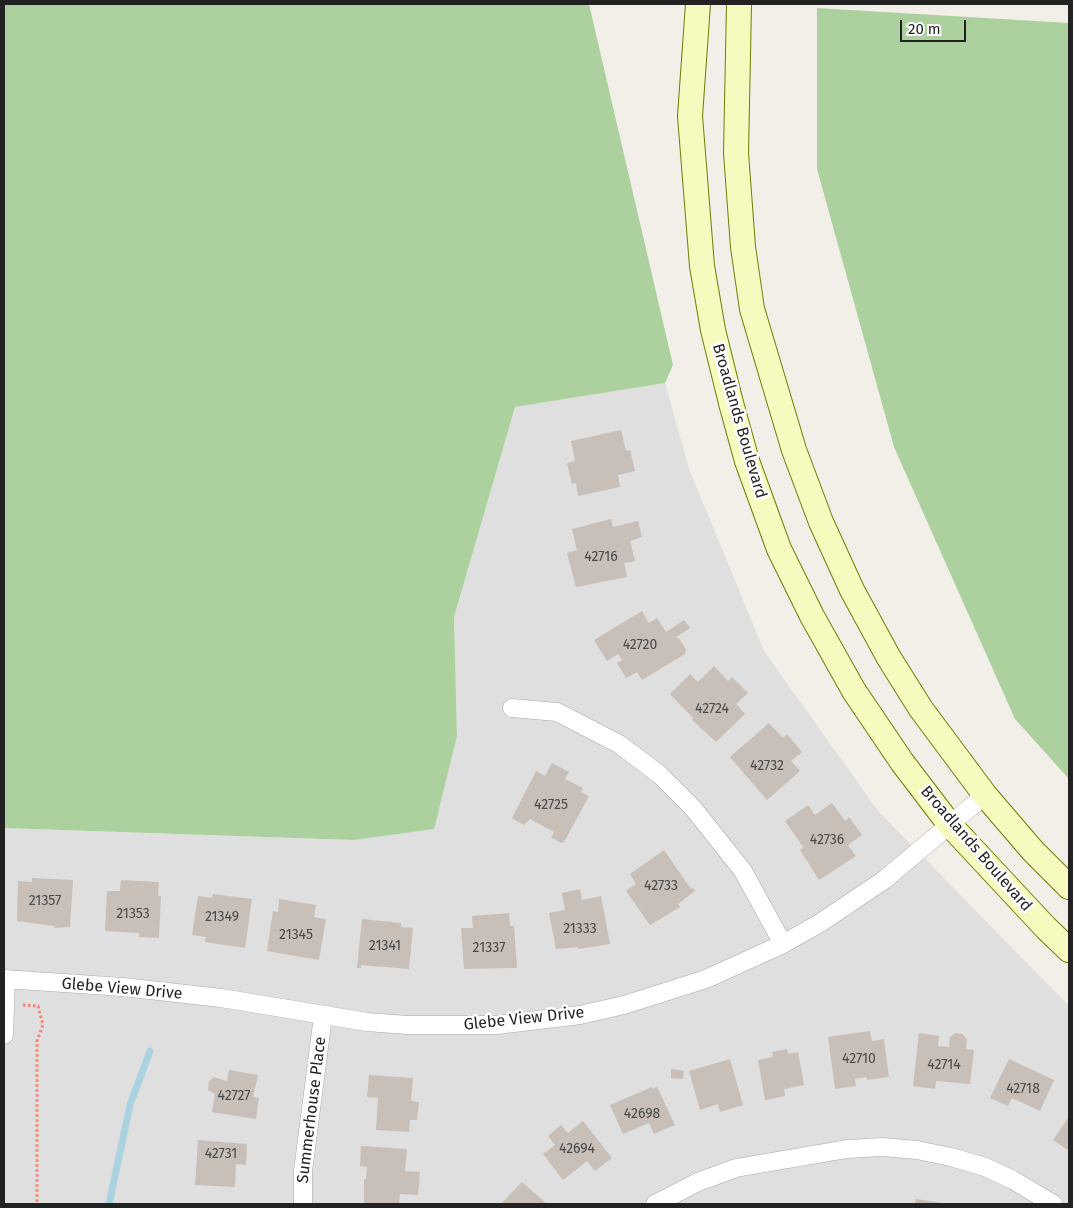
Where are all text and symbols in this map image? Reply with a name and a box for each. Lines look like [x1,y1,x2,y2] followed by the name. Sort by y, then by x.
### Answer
[903,10,969,42] scale bar
[908,20,941,38] text: 20 m
[708,341,770,501] street label: Broadlands Boulevard
[584,549,618,565] house number: 42716
[623,637,657,653] house number: 42720
[695,701,729,717] house number: 42724
[750,758,784,774] house number: 42732
[916,782,1036,916] street label: Broadlands Boulevard
[534,797,568,813] house number: 42725
[810,832,844,848] house number: 42736
[644,878,678,894] house number: 42733
[29,893,61,909] house number: 21357
[116,906,150,922] house number: 21353
[205,909,239,925] house number: 21349
[563,921,597,937] house number: 21333
[279,927,313,943] house number: 21345
[369,938,401,954] house number: 21341
[473,940,505,956] house number: 21337
[61,974,183,1004] street label: Glebe View Drive
[463,1003,585,1035] street label: Glebe View Drive
[293,1036,331,1184] street label: Summerhouse Place
[842,1051,876,1067] house number: 42710
[927,1057,961,1073] house number: 42714
[1006,1081,1040,1097] house number: 42718
[218,1088,250,1104] house number: 42727
[624,1106,660,1122] house number: 42698
[559,1141,595,1157] house number: 42694
[205,1146,237,1162] house number: 42731

